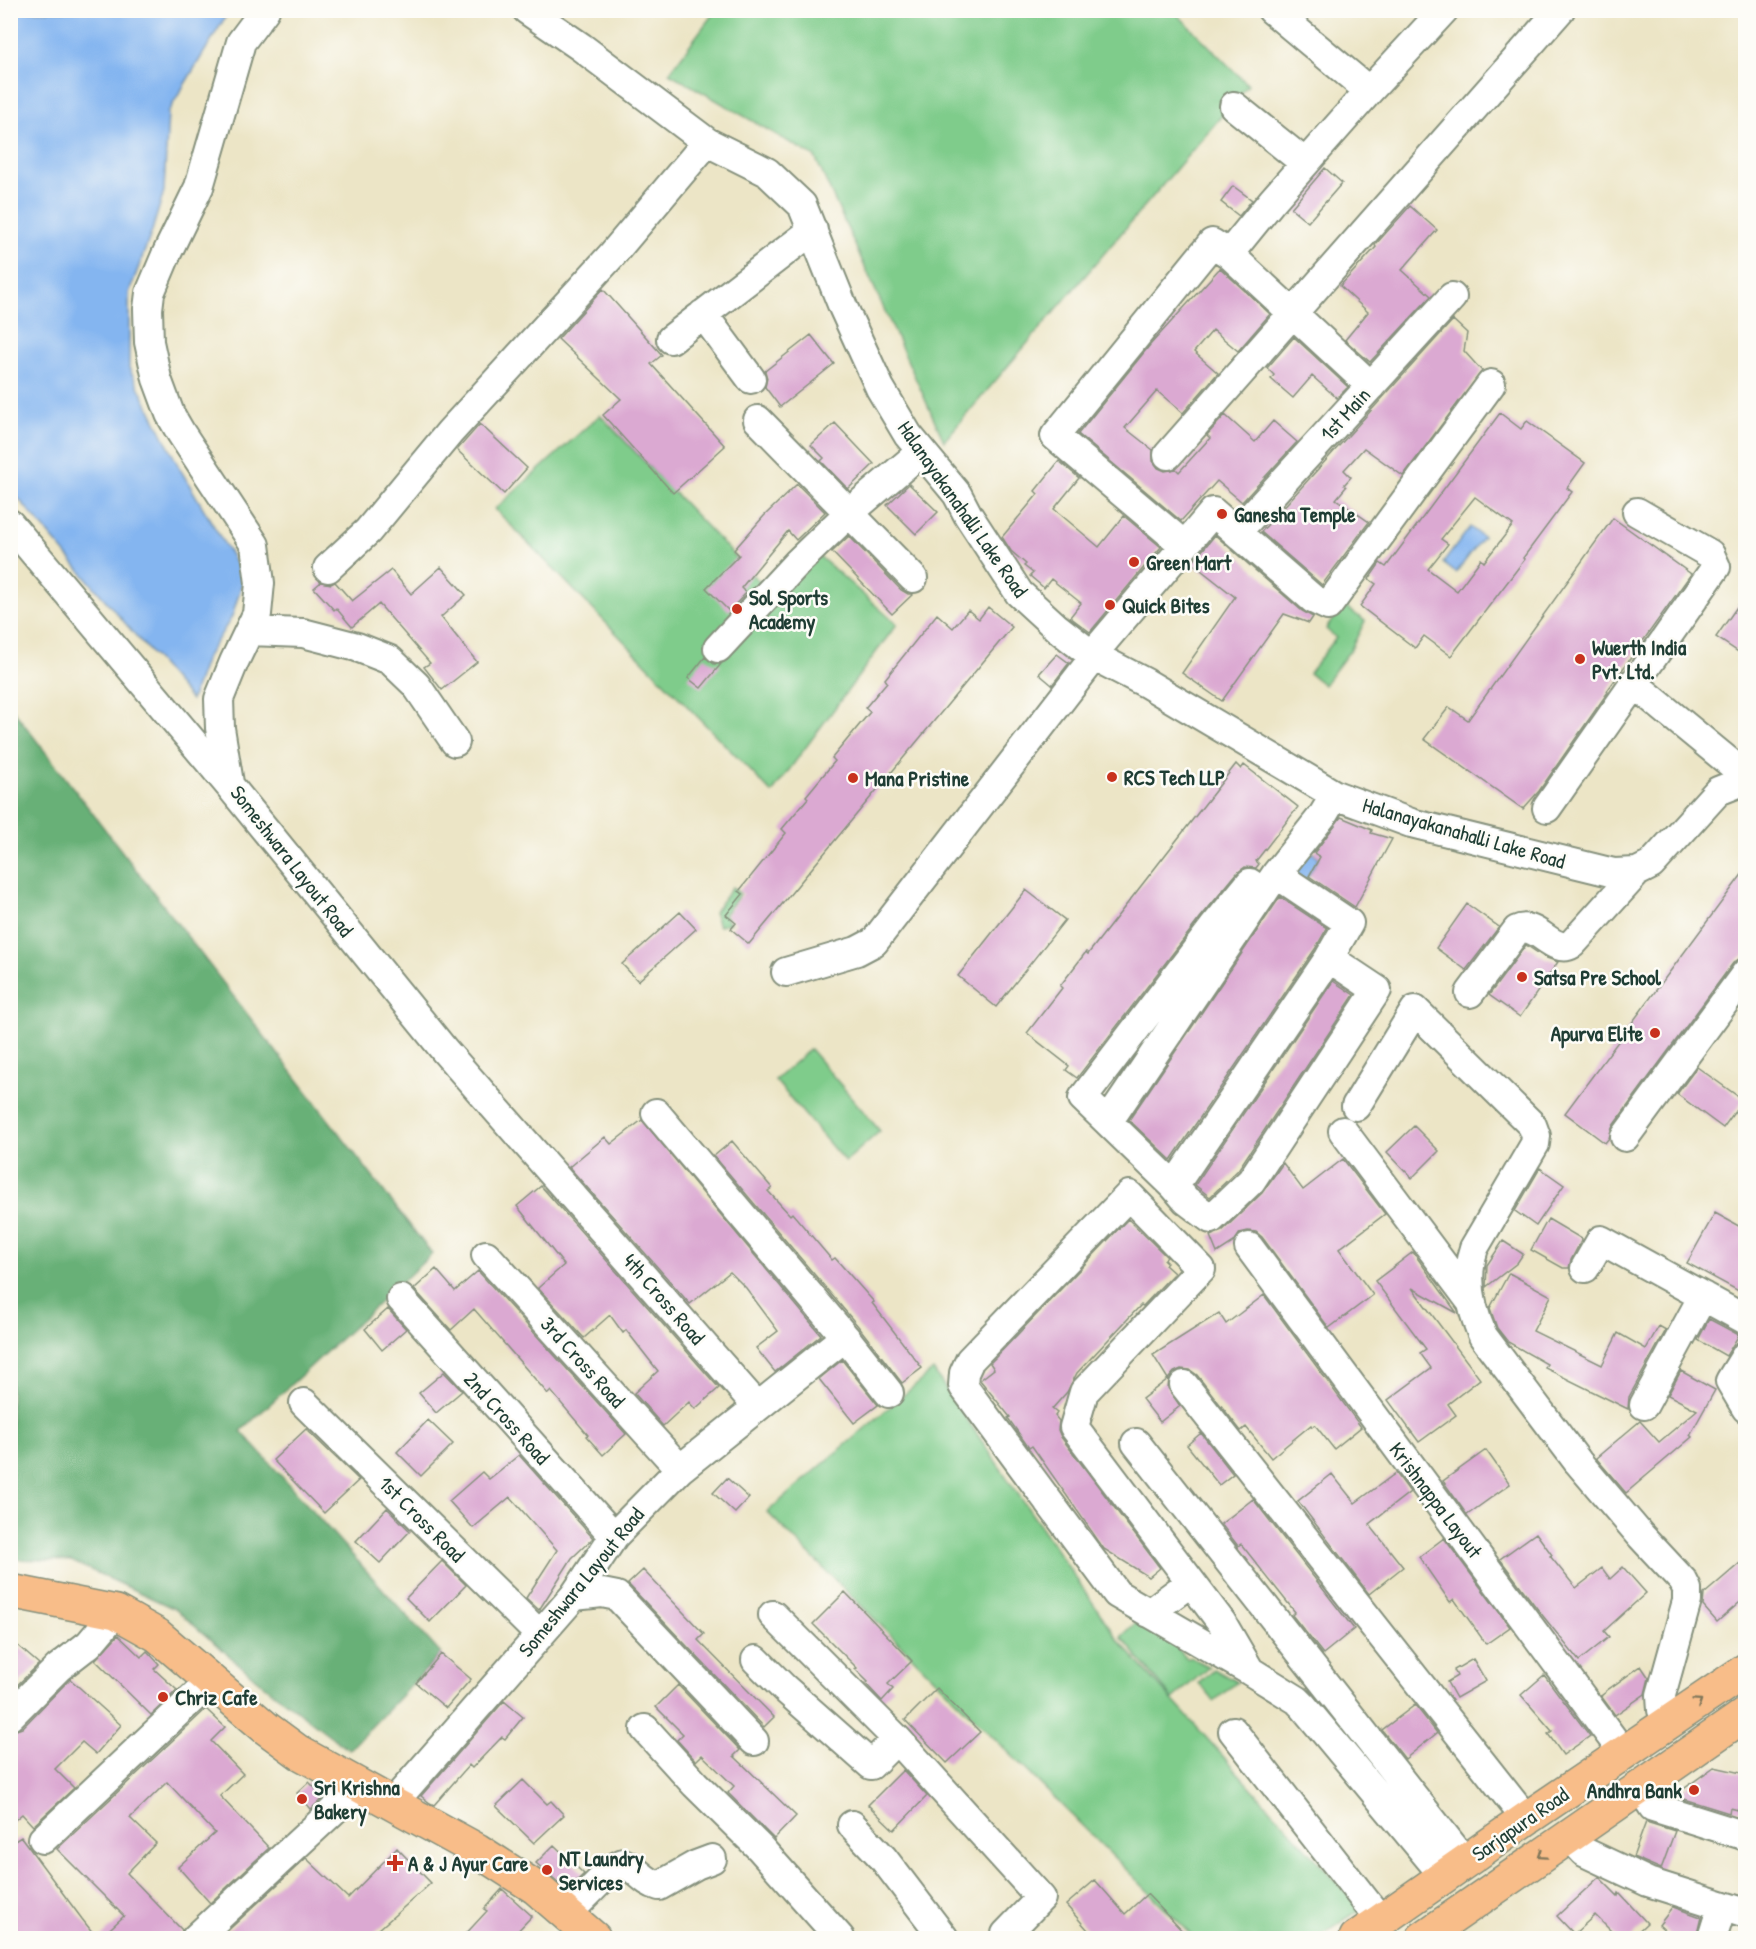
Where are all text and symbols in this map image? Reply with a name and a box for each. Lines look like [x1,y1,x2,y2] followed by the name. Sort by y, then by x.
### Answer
[1313,381,1377,447] street label: 1st Main
[891,415,1035,603] street label: Halanayakanahalli Lake Road
[1234,500,1356,530] place label: Ganesha Temple
[1215,507,1229,521] marker: Ganesha Temple
[1146,548,1232,577] place label: Green Mart
[1127,555,1141,569] marker: Green Mart
[749,583,828,637] place label: Sol Sports Academy
[1122,591,1210,620] place label: Quick Bites
[1103,598,1117,612] marker: Quick Bites
[730,602,744,616] marker: Sol Sports Academy
[1592,633,1687,686] place label: Wuerth India Pvt. Ltd.
[1573,652,1587,666] marker: Wuerth India Pvt. Ltd.
[1124,763,1225,792] place label: RCS Tech LLP
[865,764,970,793] place label: Mana Pristine
[1105,770,1119,784] marker: RCS Tech LLP
[846,771,860,785] marker: Mana Pristine
[224,779,360,943] street label: Someshwara Layout Road
[1359,790,1569,876] street label: Halanayakanahalli Lake Road
[1534,963,1661,992] place label: Satsa Pre School
[1515,970,1529,984] marker: Satsa Pre School
[1551,1019,1644,1049] place label: Apurva Elite
[1648,1026,1662,1040] marker: Apurva Elite
[616,1247,712,1351] street label: 4th Cross Road
[534,1310,632,1414] street label: 3rd Cross Road
[457,1365,557,1471] street label: 2nd Cross Road
[1383,1436,1490,1565] street label: Krishnappa Layout
[372,1469,472,1569] street label: 1st Cross Road
[512,1501,650,1663] street label: Someshwara Layout Road
[175,1683,258,1712] place label: Chriz Cafe
[156,1690,170,1704] marker: Chriz Cafe
[1691,1699,1702,1710] one-way arrow
[314,1773,400,1827] place label: Sri Krishna Bakery
[1587,1776,1682,1805] place label: Andhra Bank
[1466,1780,1574,1868] street label: Sarjapura Road
[1687,1783,1701,1797] marker: Andhra Bank
[295,1792,309,1806] marker: Sri Krishna Bakery
[559,1844,644,1897] place label: NT Laundry Services
[1538,1848,1549,1859] one-way arrow
[408,1849,529,1879] place label: A & J Ayur Care
[386,1854,404,1872] marker: A & J Ayur Care
[540,1863,554,1877] marker: NT Laundry Services

